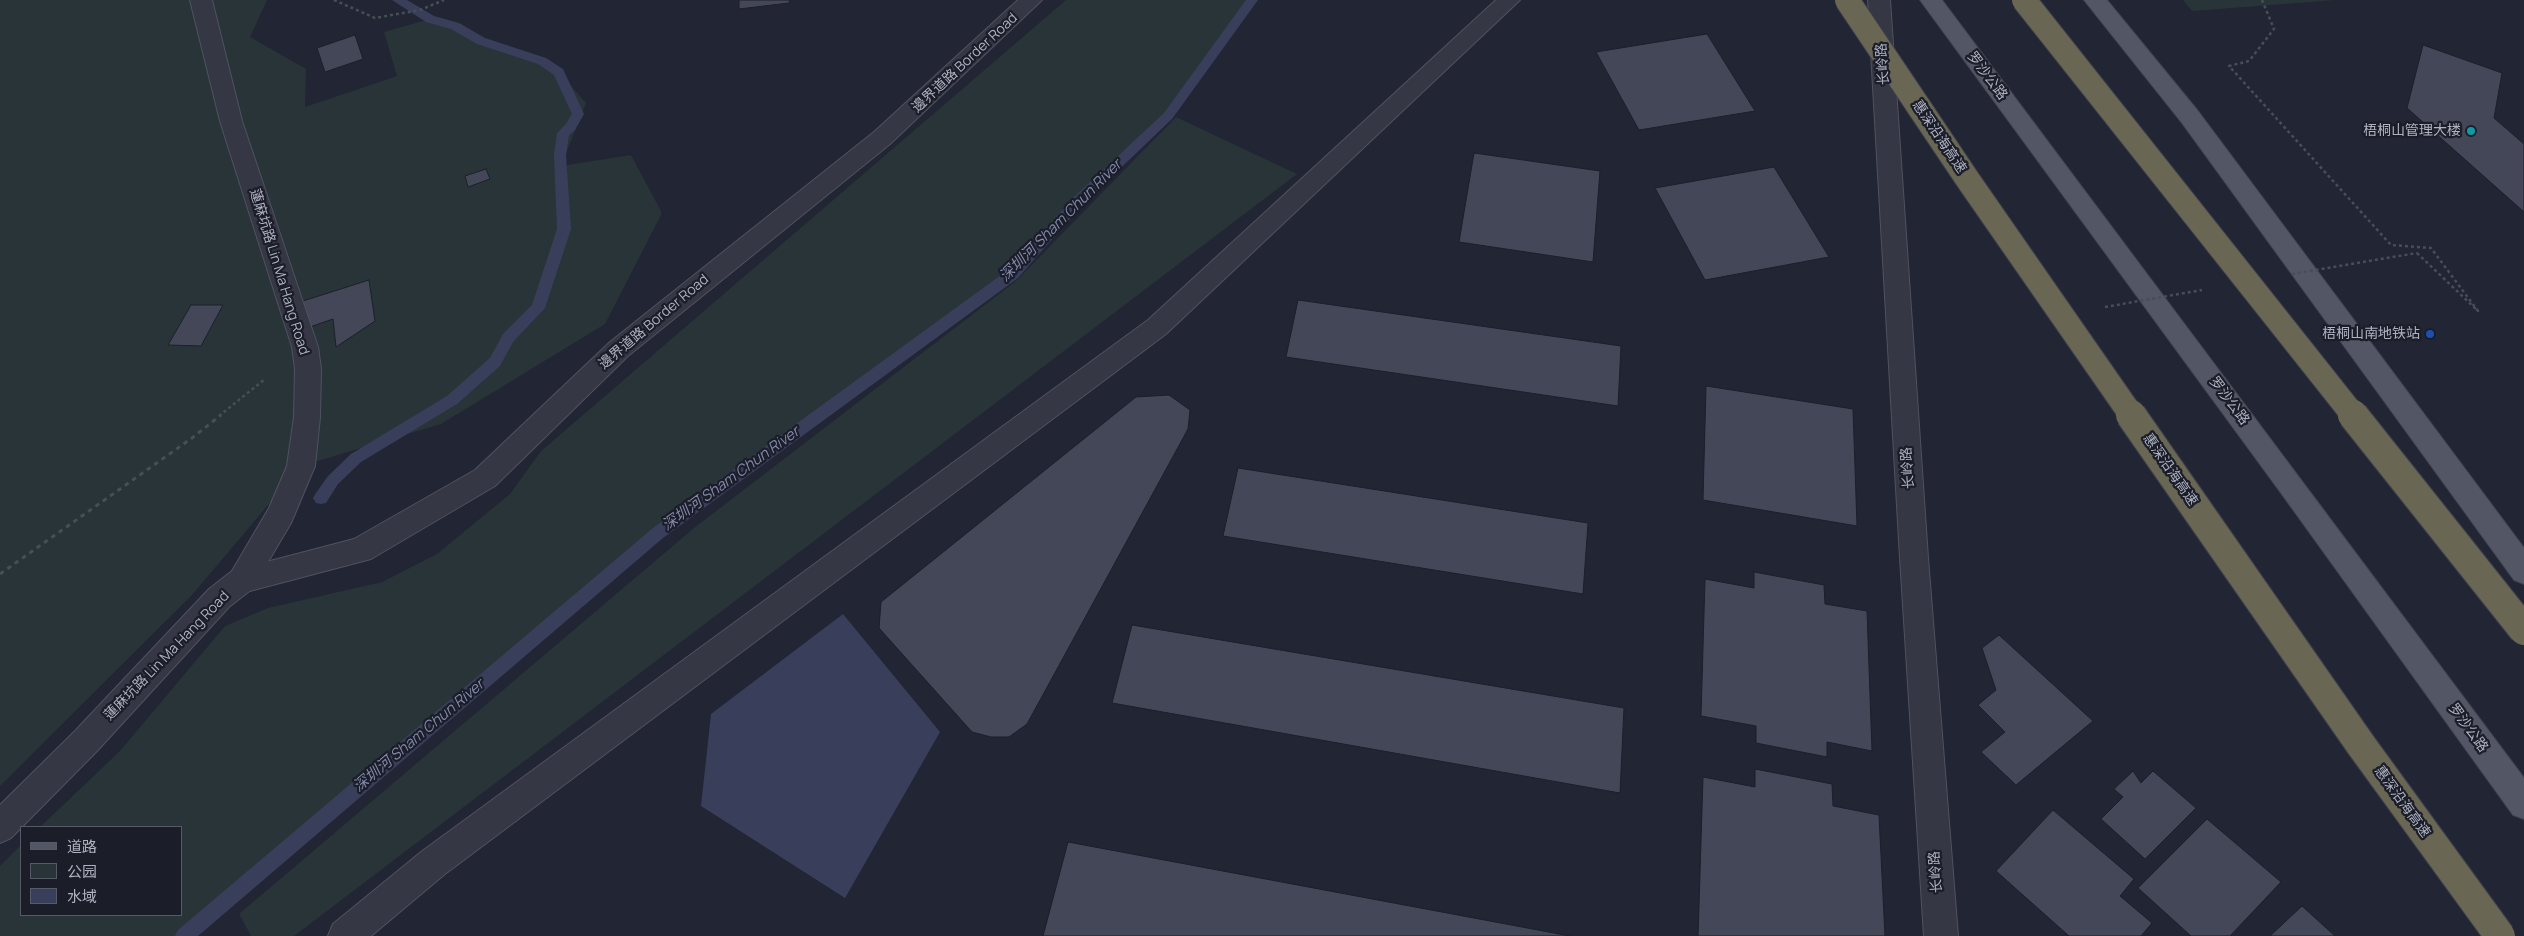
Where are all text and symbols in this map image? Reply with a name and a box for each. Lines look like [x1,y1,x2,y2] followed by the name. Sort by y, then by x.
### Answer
[909,10,1021,116] street label: 邊界道路 Border Road
[1873,42,1893,86] street label: 长岭路
[1963,49,2011,103] street label: 罗沙公路
[1909,97,1969,177] street label: 惠深沿海高速
[2363,123,2461,139] place label: 梧桐山管理大楼
[2465,125,2477,137] marker: 梧桐山管理大楼
[996,156,1126,286] water label: 深圳河 Sham Chun River
[246,187,312,357] street label: 蓮麻坑路 Lin Ma Hang Road
[596,271,712,373] street label: 邊界道路 Border Road
[2322,326,2420,342] place label: 梧桐山南地铁站
[2424,328,2436,340] marker: 梧桐山南地铁站
[2205,374,2253,428] street label: 罗沙公路
[659,423,803,535] water label: 深圳河 Sham Chun River
[2139,431,2201,509] street label: 惠深沿海高速
[1898,446,1918,490] street label: 长岭路
[101,588,233,724] street label: 蓮麻坑路 Lin Ma Hang Road
[350,676,488,796] water label: 深圳河 Sham Chun River
[2445,700,2491,756] street label: 罗沙公路
[2371,763,2433,841] street label: 惠深沿海高速
[20,826,182,916] legend
[67,836,97,857] text: 道路
[1926,850,1946,894] street label: 长岭路
[67,861,97,882] text: 公园
[67,886,97,907] text: 水域

